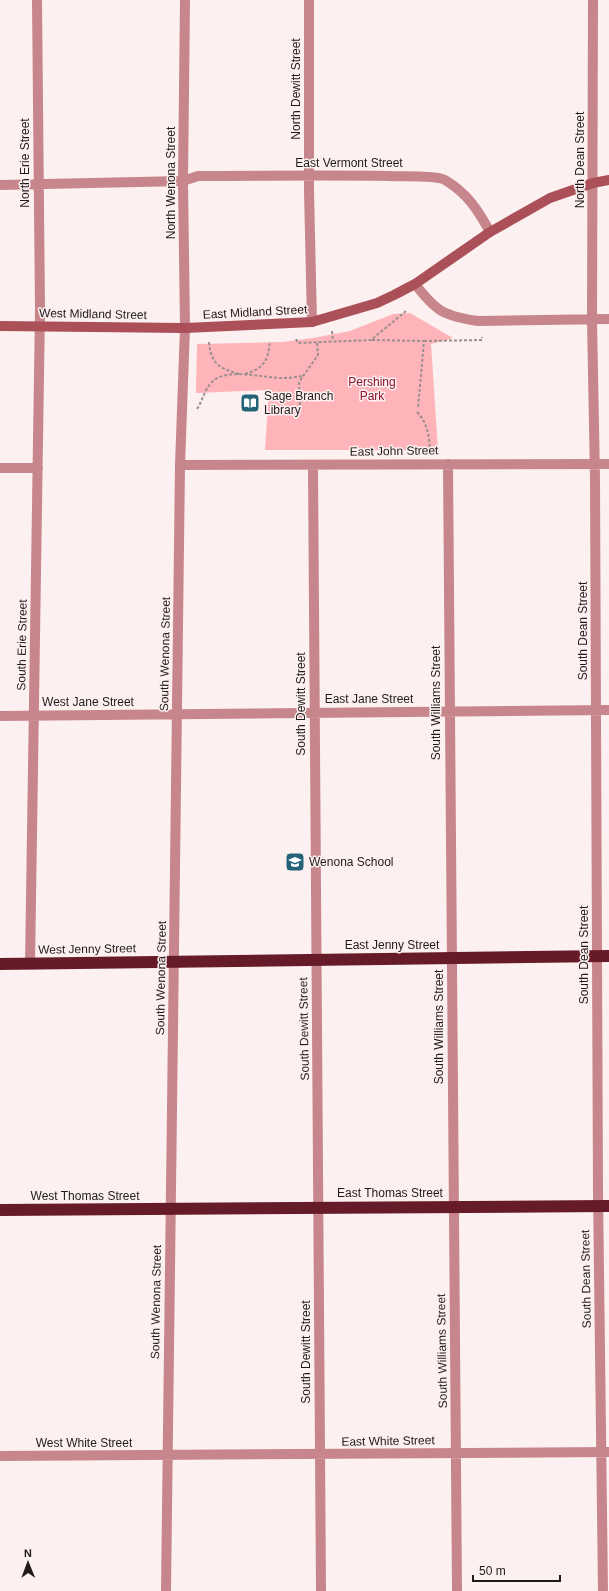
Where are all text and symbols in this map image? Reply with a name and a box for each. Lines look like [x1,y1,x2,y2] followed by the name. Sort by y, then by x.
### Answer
[289,38,303,140] street label: North Dewitt Street
[573,111,587,208] street label: North Dean Street
[18,118,32,208] street label: North Erie Street
[164,126,178,239] street label: North Wenona Street
[295,156,403,170] street label: East Vermont Street
[202,302,308,322] street label: East Midland Street
[39,306,148,322] street label: West Midland Street
[348,375,396,403] park label: Pershing Park
[264,389,333,417] place label: Sage Branch Library
[239,392,261,414] library icon: Sage Branch Library
[350,443,439,459] street label: East John Street
[576,581,590,680] street label: South Dean Street
[157,596,173,711] street label: South Wenona Street
[14,599,30,691] street label: South Erie Street
[429,645,443,760] street label: South Williams Street
[294,652,308,756] street label: South Dewitt Street
[325,692,414,706] street label: East Jane Street
[42,695,135,709] street label: West Jane Street
[284,851,306,873] school or university icon: Wenona School
[309,855,394,869] place label: Wenona School
[577,905,591,1004] street label: South Dean Street
[153,920,169,1035] street label: South Wenona Street
[345,938,440,952] street label: East Jenny Street
[38,941,137,957] street label: West Jenny Street
[432,969,446,1084] street label: South Williams Street
[296,977,312,1081] street label: South Dewitt Street
[337,1186,444,1200] street label: East Thomas Street
[31,1189,140,1203] street label: West Thomas Street
[578,1229,594,1328] street label: South Dean Street
[148,1244,164,1359] street label: South Wenona Street
[434,1293,450,1408] street label: South Williams Street
[299,1300,313,1404] street label: South Dewitt Street
[341,1433,435,1449] street label: East White Street
[36,1436,133,1450] street label: West White Street
[8,1543,48,1583] north arrow
[24,1547,32,1559] text: N
[473,1557,560,1583] scale bar
[479,1564,506,1578] text: 50 m

